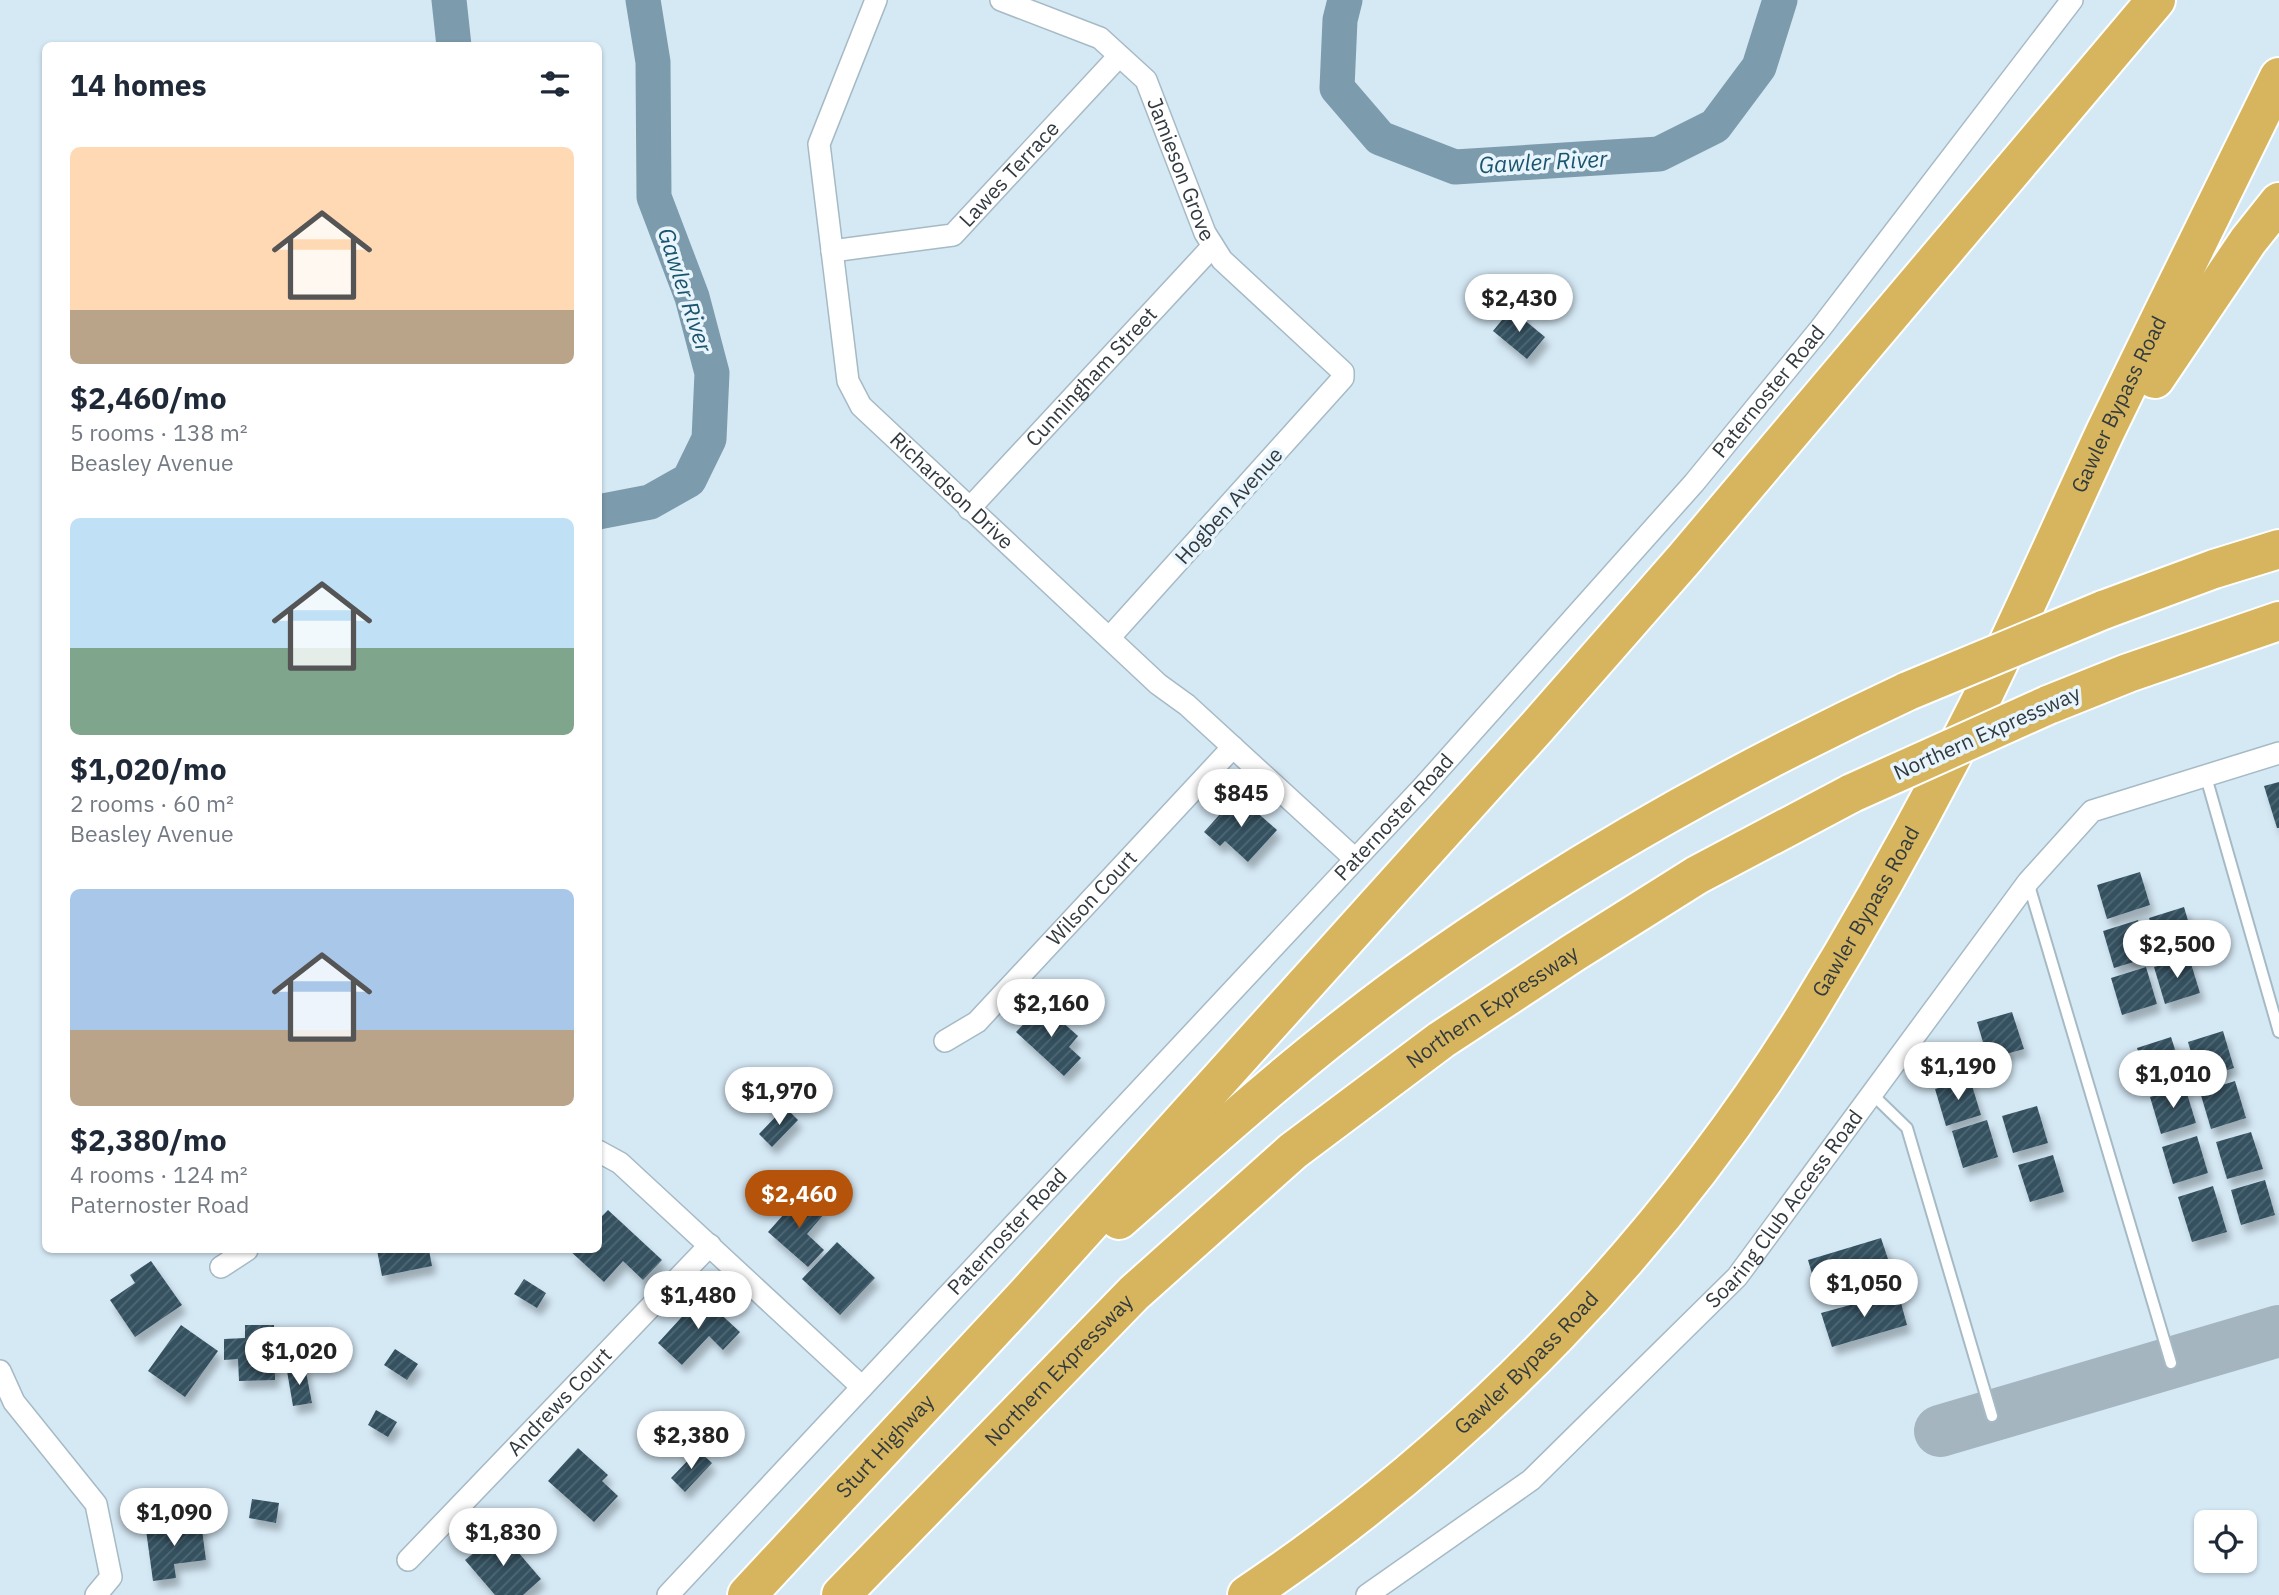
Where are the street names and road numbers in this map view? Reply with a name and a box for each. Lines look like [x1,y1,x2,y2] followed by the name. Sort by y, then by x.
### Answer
[1141,93,1222,246] street label: Jamieson Grove
[952,114,1065,233] street label: Lawes Terrace
[1019,300,1163,452] street label: Cunningham Street
[2064,311,2172,497] street label: Gawler Bypass Road
[1705,319,1831,463] street label: Paternoster Road
[884,425,1020,555] street label: Richardson Drive
[1168,441,1288,570] street label: Hogben Avenue
[1889,678,2085,786] street label: Northern Expressway
[1328,747,1459,886] street label: Paternoster Road
[1805,821,1925,1002] street label: Gawler Bypass Road
[1040,844,1143,951] street label: Wilson Court
[1400,938,1584,1074] street label: Northern Expressway
[1699,1104,1869,1314] street label: Soaring Club Access Road
[940,1162,1073,1301] street label: Paternoster Road
[1448,1285,1604,1440] street label: Gawler Bypass Road
[978,1287,1139,1452] street label: Northern Expressway
[500,1341,617,1461] street label: Andrews Court
[829,1387,940,1504] street label: Sturt Highway

